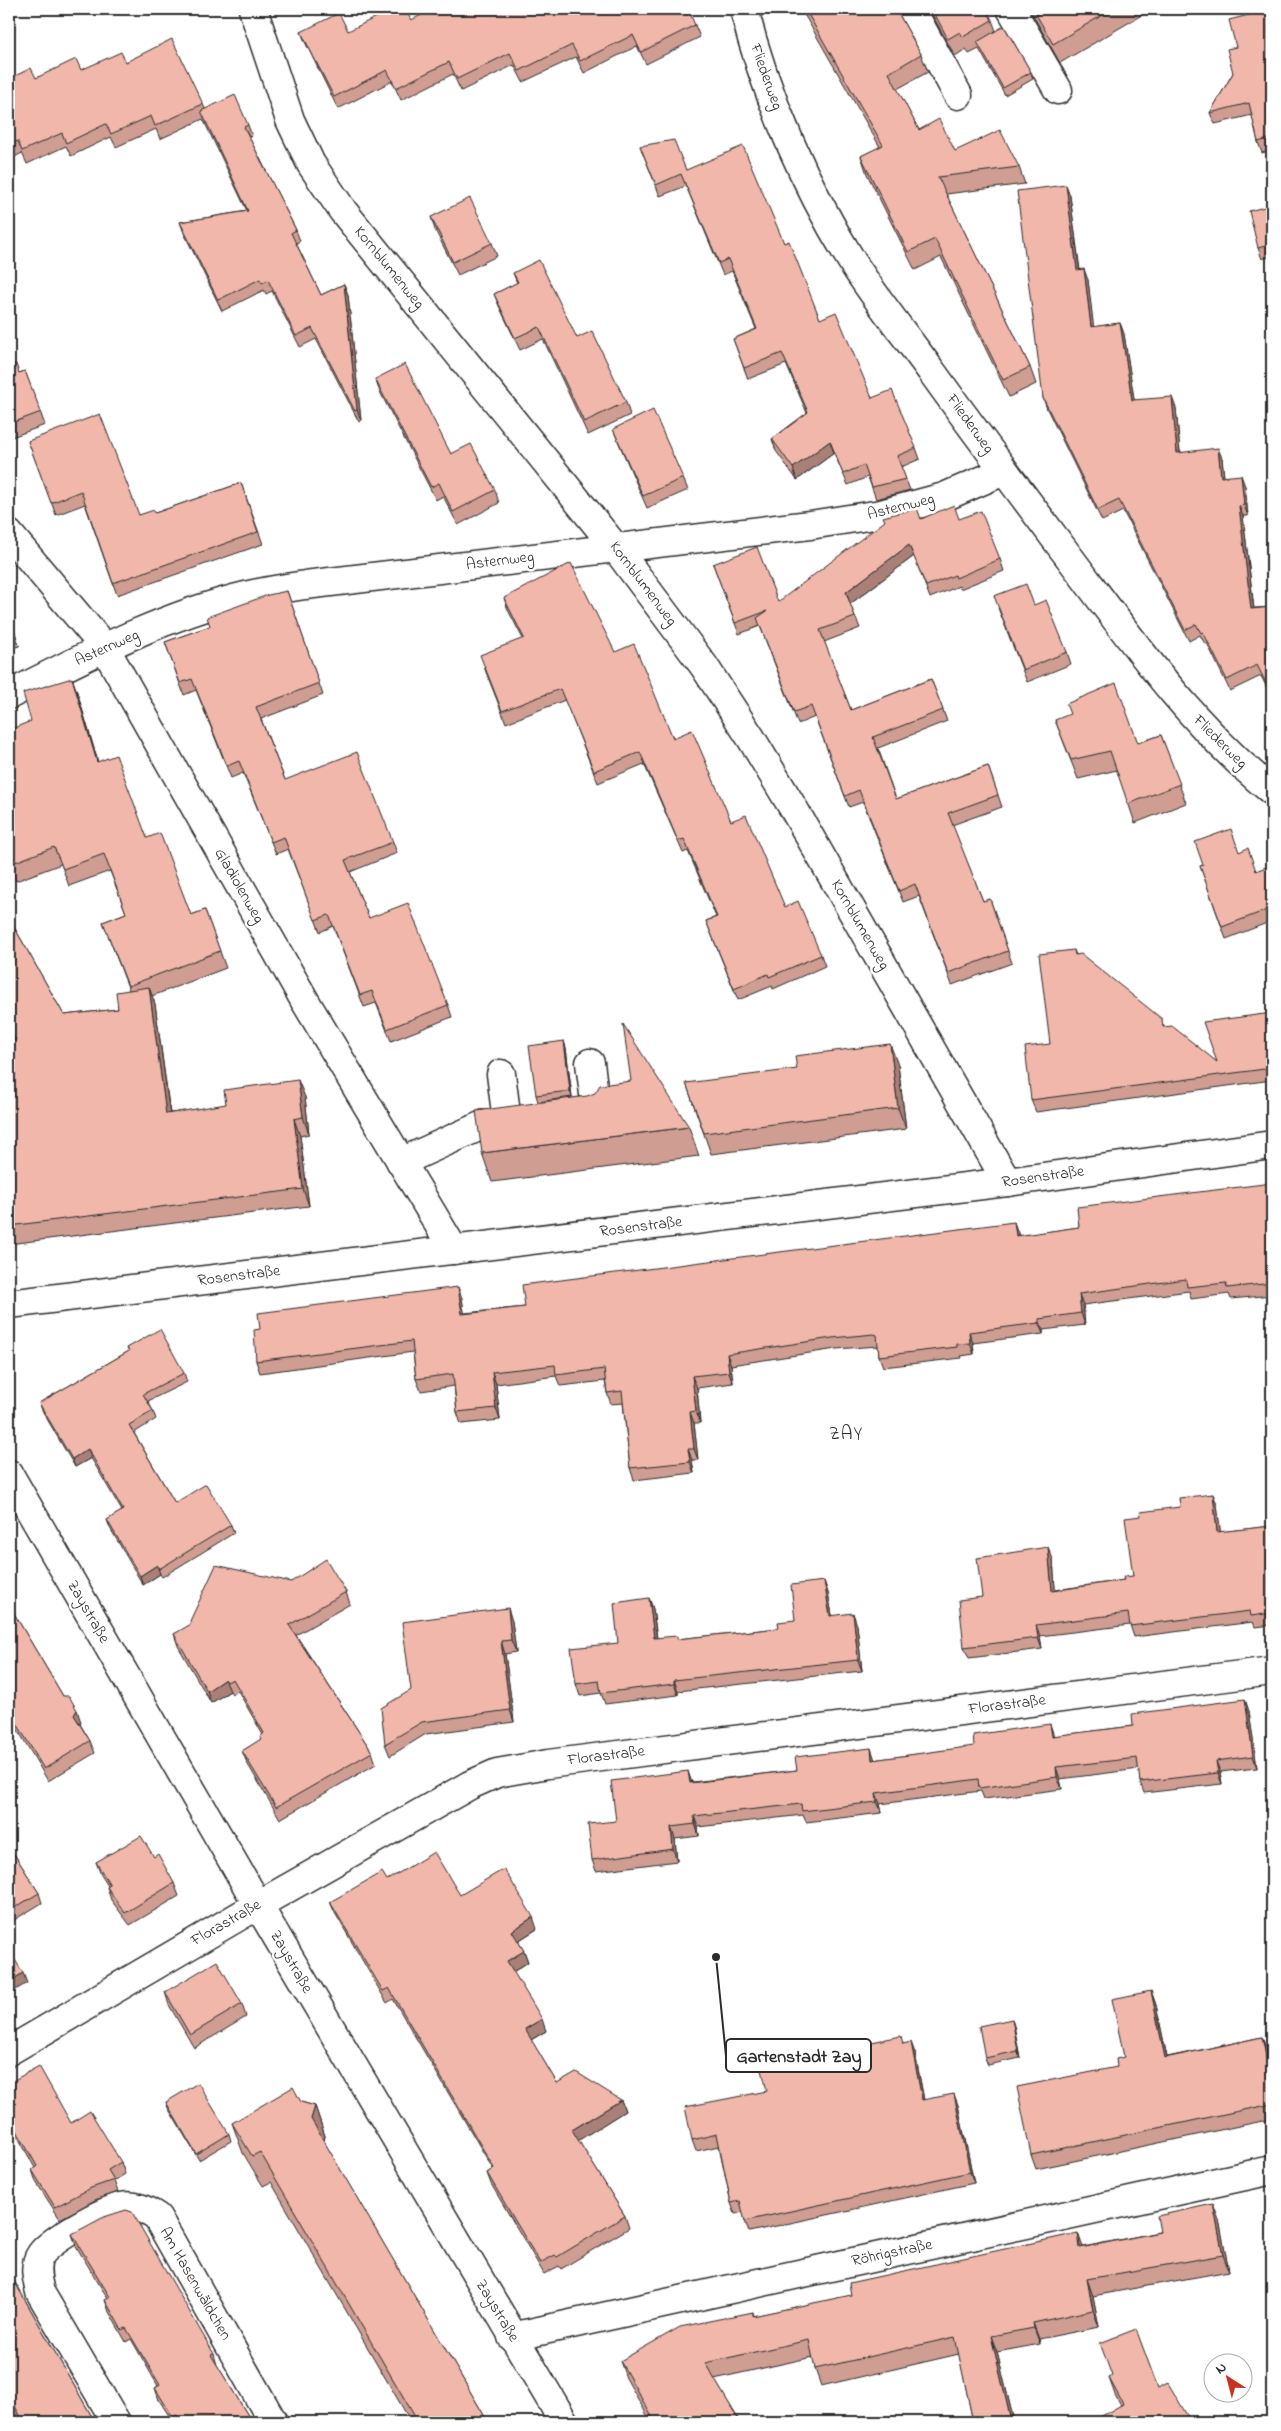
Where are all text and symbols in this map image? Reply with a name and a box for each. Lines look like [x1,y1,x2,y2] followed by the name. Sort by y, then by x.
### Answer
[743,39,789,114] street label: Fliederweg
[348,221,430,315] street label: Kornblumenweg
[939,388,1000,459] street label: Fliederweg
[865,487,937,527] street label: Asternweg
[603,536,683,632] street label: Kornblumenweg
[465,545,535,577] street label: Asternweg
[71,623,143,673] street label: Asternweg
[1186,708,1253,775] street label: Fliederweg
[208,844,270,928] street label: Gladiolenweg
[824,875,896,975] street label: Kornblumenweg
[1000,1159,1087,1195] street label: Rosenstraße
[598,1210,684,1244] street label: Rosenstraße
[196,1259,282,1293] street label: Rosenstraße
[829,1421,863,1448] district label: ZAY
[60,1576,116,1649] street label: Zaystraße
[966,1688,1048,1722] street label: Florastraße
[565,1739,647,1773] street label: Florastraße
[186,1893,266,1953] street label: Florastraße
[263,1926,319,1999] street label: Zaystraße
[726,2039,871,2072] callout: Gartenstadt Zay
[736,2045,862,2072] text: Gartenstadt Zay
[153,2223,237,2345] street label: Am Hasenwäldchen
[849,2233,935,2273] street label: Röhrigstraße
[469,2275,526,2348] street label: Zaystraße
[1204,2354,1254,2404] north arrow
[1211,2357,1231,2380] text: N

